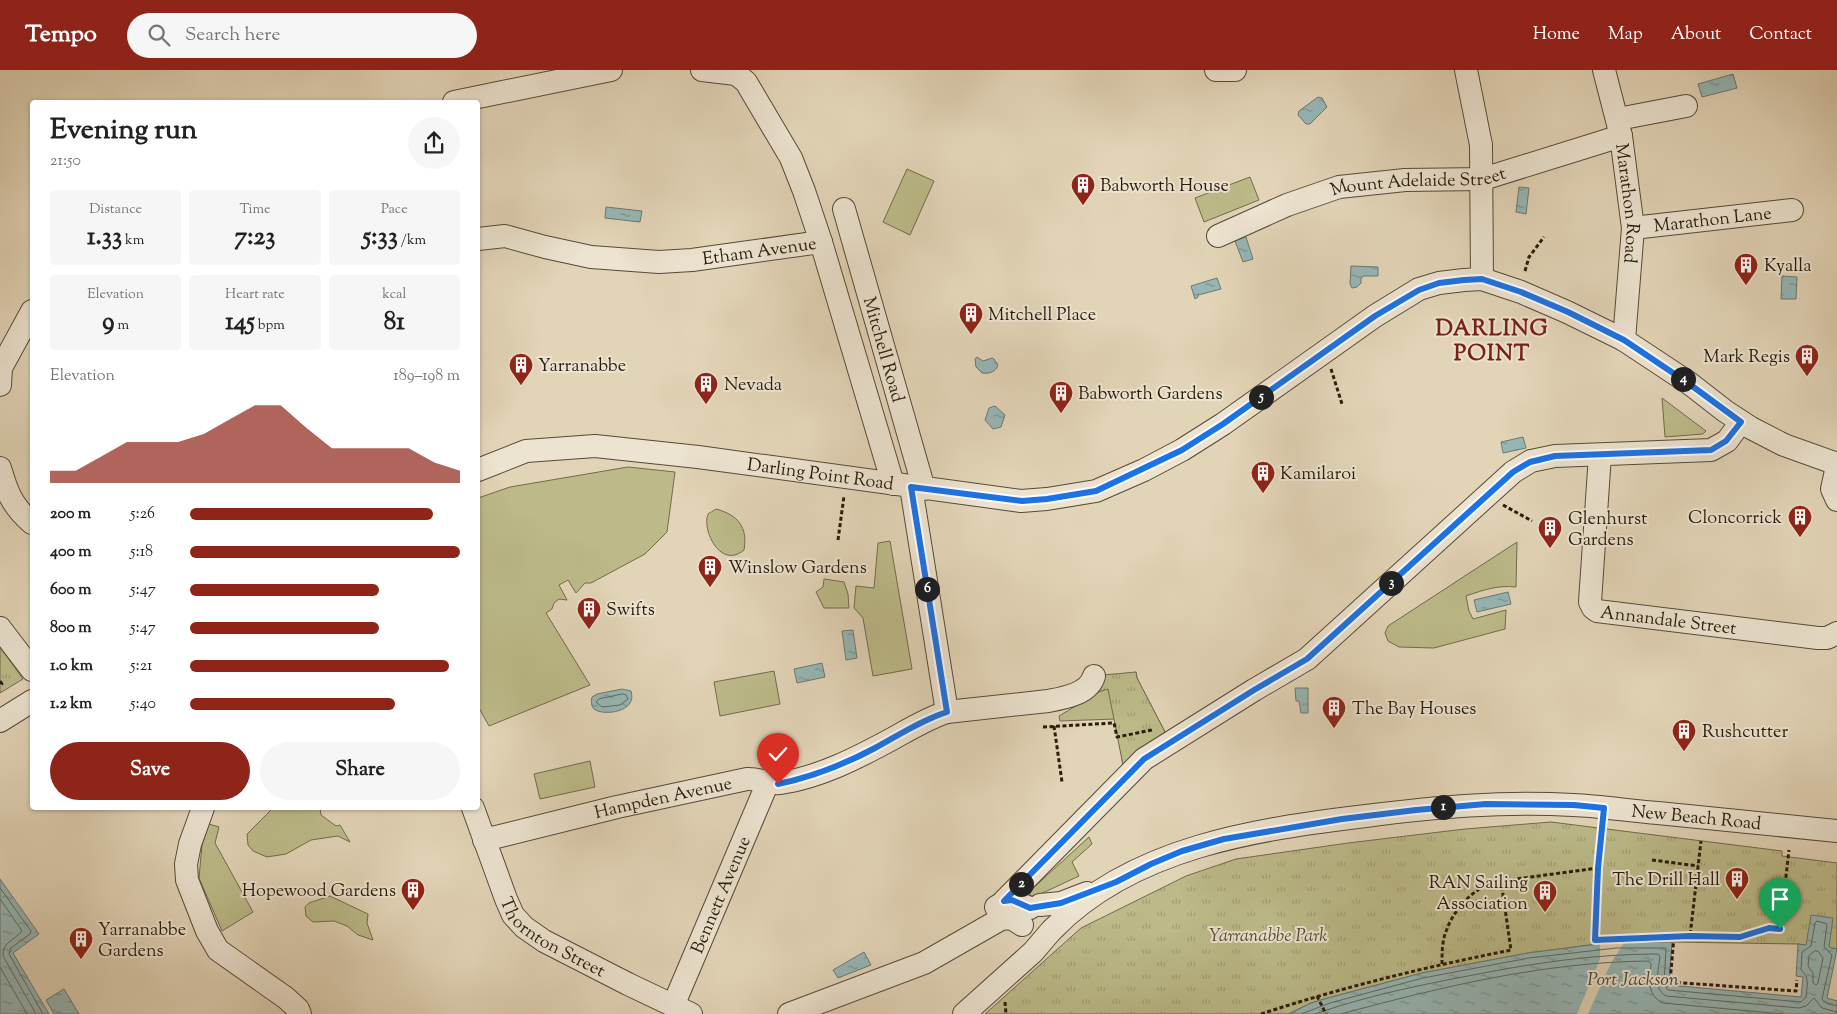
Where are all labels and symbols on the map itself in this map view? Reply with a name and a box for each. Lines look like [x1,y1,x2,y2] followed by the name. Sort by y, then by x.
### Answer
[1607,142,1644,264] street label: Marathon Road
[1327,162,1509,204] street label: Mount Adelaide Street
[1070,172,1096,206] building icon: Babworth House
[1100,174,1229,200] place label: Babworth House
[1652,201,1773,241] street label: Marathon Lane
[701,232,818,273] street label: Etham Avenue
[1733,252,1759,286] building icon: Kyalla
[1764,254,1812,280] place label: Kyalla
[855,294,910,406] street label: Mitchell Road
[958,301,984,335] building icon: Mitchell Place
[988,303,1096,329] place label: Mitchell Place
[1435,314,1549,371] district label: DARLING POINT
[1794,343,1820,377] building icon: Mark Regis
[1703,345,1790,371] place label: Mark Regis
[508,352,534,386] building icon: Yarranabbe
[538,354,626,380] place label: Yarranabbe
[1670,366,1696,392] pin: 4
[693,371,719,405] building icon: Nevada
[724,373,782,399] place label: Nevada
[1048,380,1074,414] building icon: Babworth Gardens
[1078,382,1223,408] place label: Babworth Gardens
[1248,384,1274,410] pin: 5
[745,453,895,499] street label: Darling Point Road
[1250,460,1276,494] building icon: Kamilaroi
[1280,462,1356,488] place label: Kamilaroi
[1787,504,1813,538] building icon: Cloncorrick
[1688,506,1782,532] place label: Cloncorrick
[1568,507,1647,554] place label: Glenhurst Gardens
[1537,515,1563,549] building icon: Glenhurst Gardens
[697,554,723,588] building icon: Winslow Gardens
[728,556,867,582] place label: Winslow Gardens
[1378,570,1404,596] pin: 3
[914,576,940,602] pin: 6
[576,596,602,630] building icon: Swifts
[606,598,655,624] place label: Swifts
[1599,601,1738,643] street label: Annandale Street
[1321,695,1347,729] building icon: The Bay Houses
[1352,697,1476,723] place label: The Bay Houses
[1671,718,1697,752] building icon: Rushcutter
[1702,720,1788,746] place label: Rushcutter
[757,733,799,784] pin
[592,772,735,827] street label: Hampden Avenue
[1430,794,1456,820] pin: 1
[1630,800,1762,838] street label: New Beach Road
[686,833,759,958] street label: Bennett Avenue
[1724,866,1750,900] building icon: The Drill Hall
[1612,868,1720,894] place label: The Drill Hall
[1429,871,1528,918] place label: RAN Sailing Association
[1008,872,1034,896] pin: 2
[400,877,426,911] building icon: Hopewood Gardens
[1759,878,1801,929] pin
[242,879,396,905] place label: Hopewood Gardens
[1532,879,1558,913] building icon: RAN Sailing Association
[492,893,609,985] street label: Thornton Street
[98,918,186,965] place label: Yarranabbe Gardens
[1209,924,1327,950] park label: Yarranabbe Park
[68,926,94,960] building icon: Yarranabbe Gardens
[1587,967,1679,994] water label: Port Jackson

